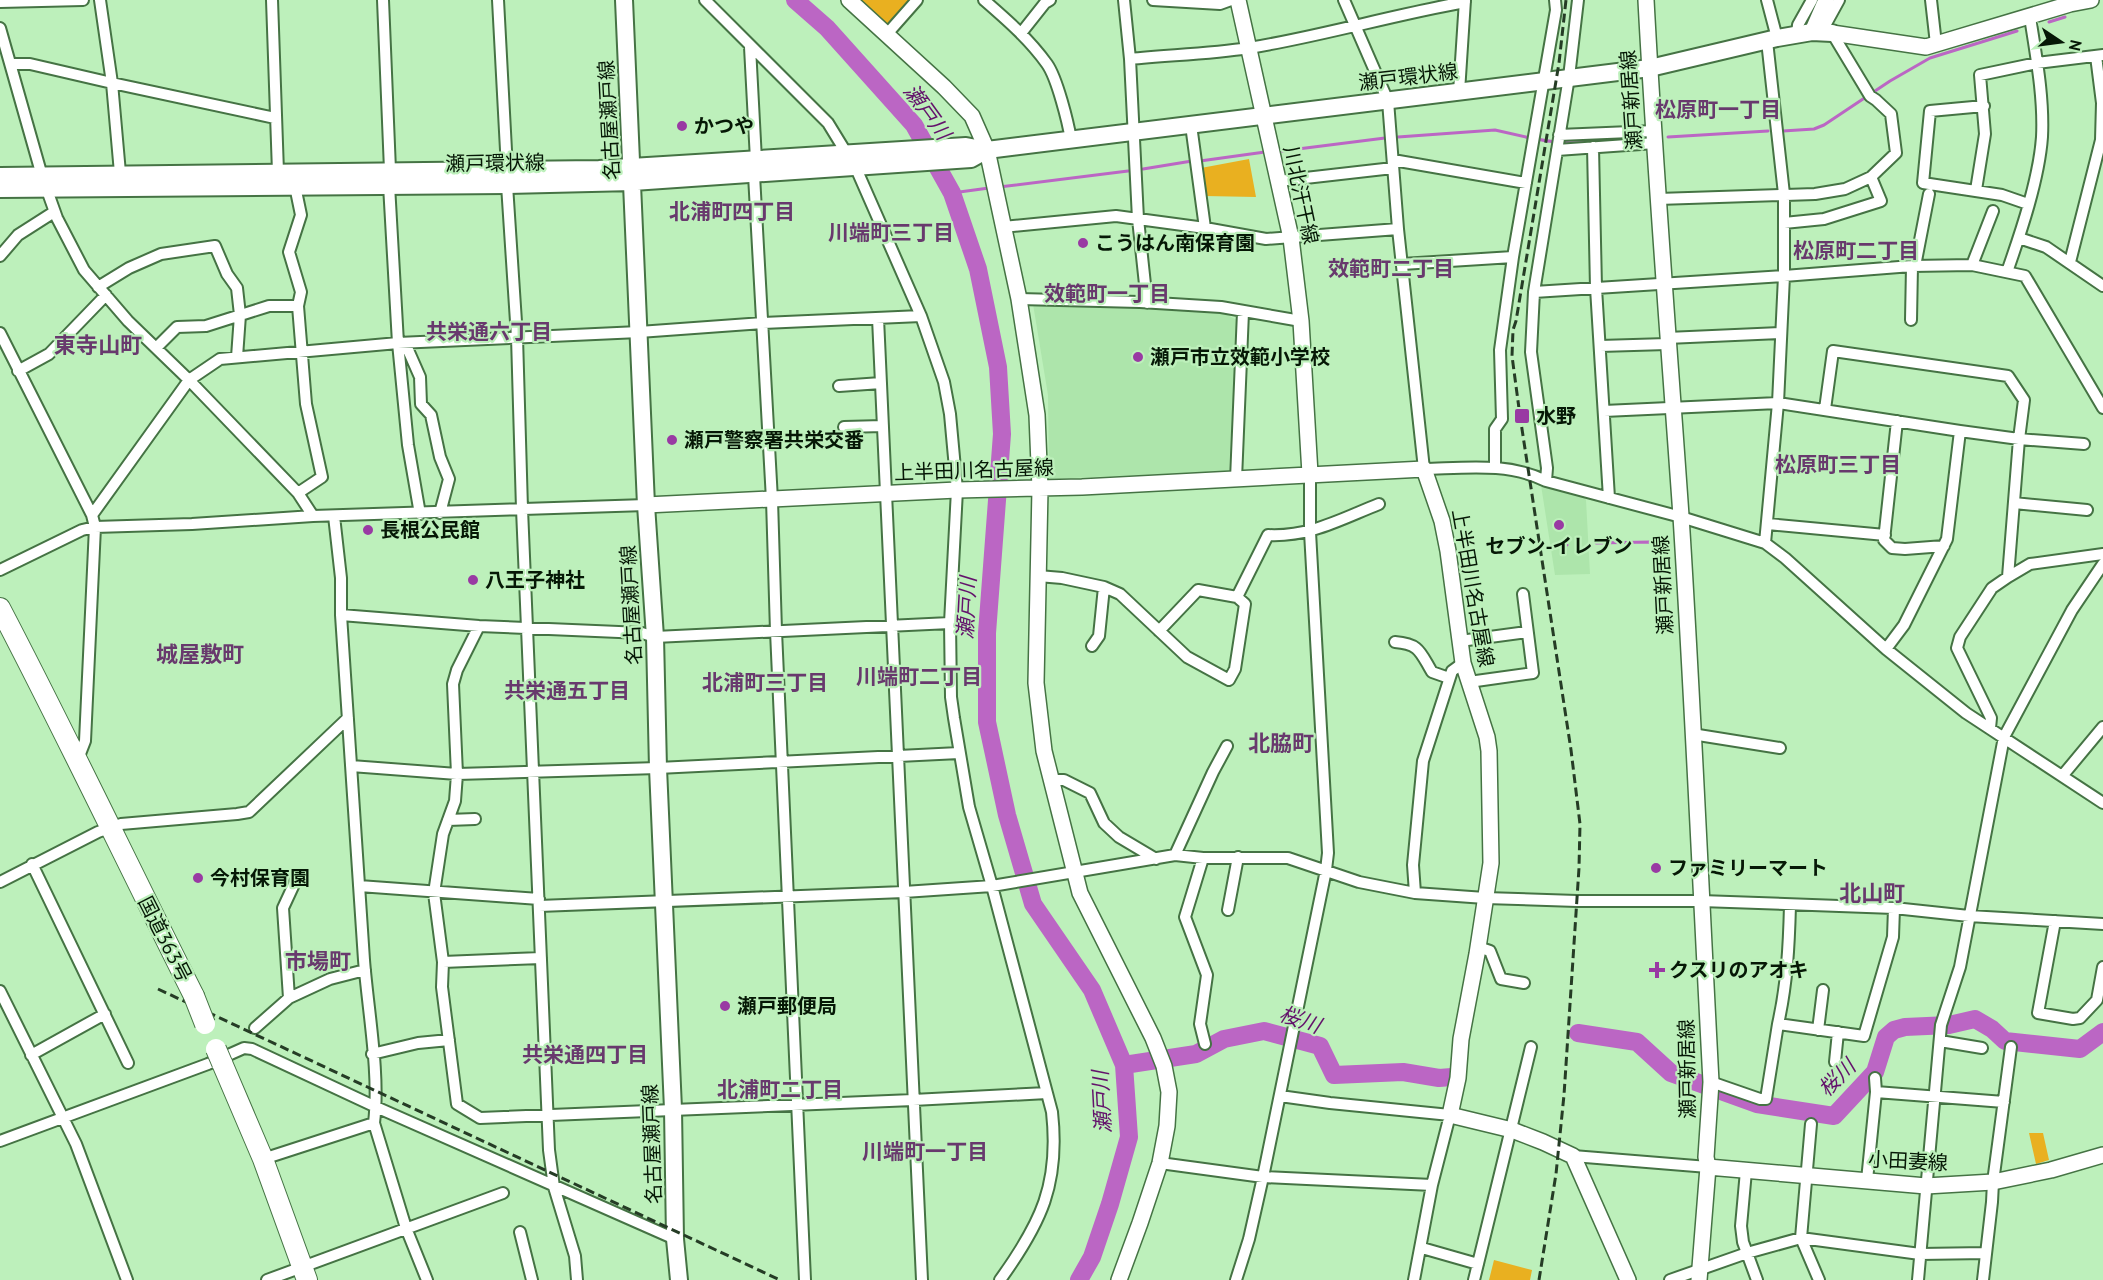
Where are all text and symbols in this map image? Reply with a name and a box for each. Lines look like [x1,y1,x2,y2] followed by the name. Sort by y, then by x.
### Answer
[2031,12,2091,72] north arrow
[2065,38,2087,53] text: N
[1615,49,1647,151] street label: 瀬戸新居線
[1357,58,1459,96] street label: 瀬戸環状線
[593,59,625,181] street label: 名古屋瀬戸線
[898,78,958,147] water label: 瀬戸川
[1655,96,1781,123] district label: 松原町一丁目
[694,113,754,139] place label: かつや
[675,119,689,133] marker: かつや
[1278,143,1324,247] street label: 川北汗干線
[445,149,545,177] street label: 瀬戸環状線
[669,198,795,225] district label: 北浦町四丁目
[828,219,954,246] district label: 川端町三丁目
[1095,230,1255,256] place label: こうはん南保育園
[1076,236,1090,250] marker: こうはん南保育園
[1793,237,1919,264] district label: 松原町二丁目
[1328,255,1454,282] district label: 效範町二丁目
[1044,280,1170,307] district label: 效範町一丁目
[426,318,552,345] district label: 共栄通六丁目
[54,331,142,359] district label: 東寺山町
[1150,344,1330,370] place label: 瀬戸市立效範小学校
[1131,350,1145,364] marker: 瀬戸市立效範小学校
[1536,403,1576,429] place label: 水野
[1513,407,1531,425] marker: 水野
[684,427,864,453] place label: 瀬戸警察署共栄交番
[665,433,679,447] marker: 瀬戸警察署共栄交番
[1775,451,1901,478] district label: 松原町三丁目
[894,454,1054,486] street label: 上半田川名古屋線
[1446,507,1500,669] street label: 上半田川名古屋線
[380,517,480,543] place label: 長根公民館
[1552,518,1566,532] marker: セブン-イレブン
[361,523,375,537] marker: 長根公民館
[1485,533,1633,559] place label: セブン-イレブン
[1647,534,1679,636] street label: 瀬戸新居線
[615,544,647,666] street label: 名古屋瀬戸線
[485,567,585,593] place label: 八王子神社
[466,573,480,587] marker: 八王子神社
[951,574,982,640] water label: 瀬戸川
[156,640,244,668] district label: 城屋敷町
[856,663,982,690] district label: 川端町二丁目
[702,669,828,696] district label: 北浦町三丁目
[504,677,630,704] district label: 共栄通五丁目
[1248,729,1314,757] district label: 北脇町
[1668,855,1828,881] place label: ファミリーマート
[1649,861,1663,875] marker: ファミリーマート
[210,865,310,891] place label: 今村保育園
[191,871,205,885] marker: 今村保育園
[1839,879,1905,907] district label: 北山町
[132,892,198,986] street label: 国道363号
[285,947,351,975] district label: 市場町
[1669,957,1808,983] place label: クスリのアオキ
[1650,963,1664,977] marker: クスリのアオキ
[737,993,837,1019] place label: 瀬戸郵便局
[718,999,732,1013] marker: 瀬戸郵便局
[1276,1000,1326,1040] water label: 桜川
[1673,1019,1701,1119] street label: 瀬戸新居線
[522,1041,648,1068] district label: 共栄通四丁目
[1812,1052,1862,1102] water label: 桜川
[1086,1068,1117,1134] water label: 瀬戸川
[717,1076,843,1103] district label: 北浦町二丁目
[637,1084,667,1204] street label: 名古屋瀬戸線
[862,1138,988,1165] district label: 川端町一丁目
[1867,1146,1949,1176] street label: 小田妻線

